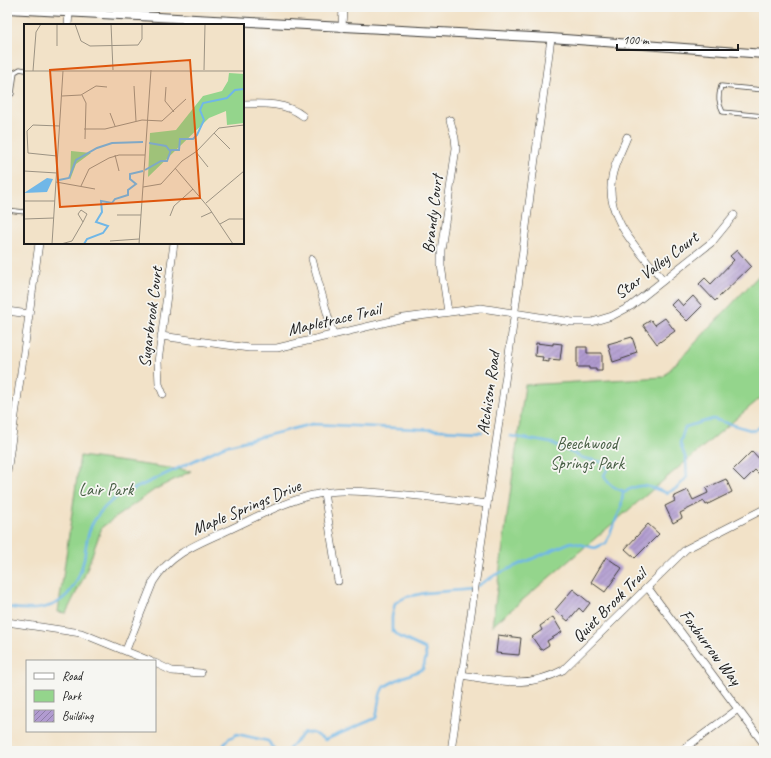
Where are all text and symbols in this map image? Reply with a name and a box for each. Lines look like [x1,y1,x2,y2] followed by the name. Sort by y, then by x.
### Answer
[24,24,244,244] inset map
[617,26,738,52] scale bar
[623,32,650,48] text: 100 m
[417,171,448,254] street label: Brandy Court
[610,226,704,304] street label: Star Valley Court
[134,263,167,369] street label: Sugarbrook Court
[286,298,386,340] street label: Mapletrace Trail
[472,348,505,436] street label: Atchison Road
[550,433,626,474] park label: Beechwood Springs Park
[188,474,305,540] street label: Maple Springs Drive
[79,479,135,500] park label: Lair Park
[568,562,653,647] street label: Quiet Brook Trail
[675,605,747,690] street label: Foxburrow Way
[26,660,156,732] legend
[62,668,84,684] text: Road
[62,688,83,704] text: Park
[62,708,94,724] text: Building

